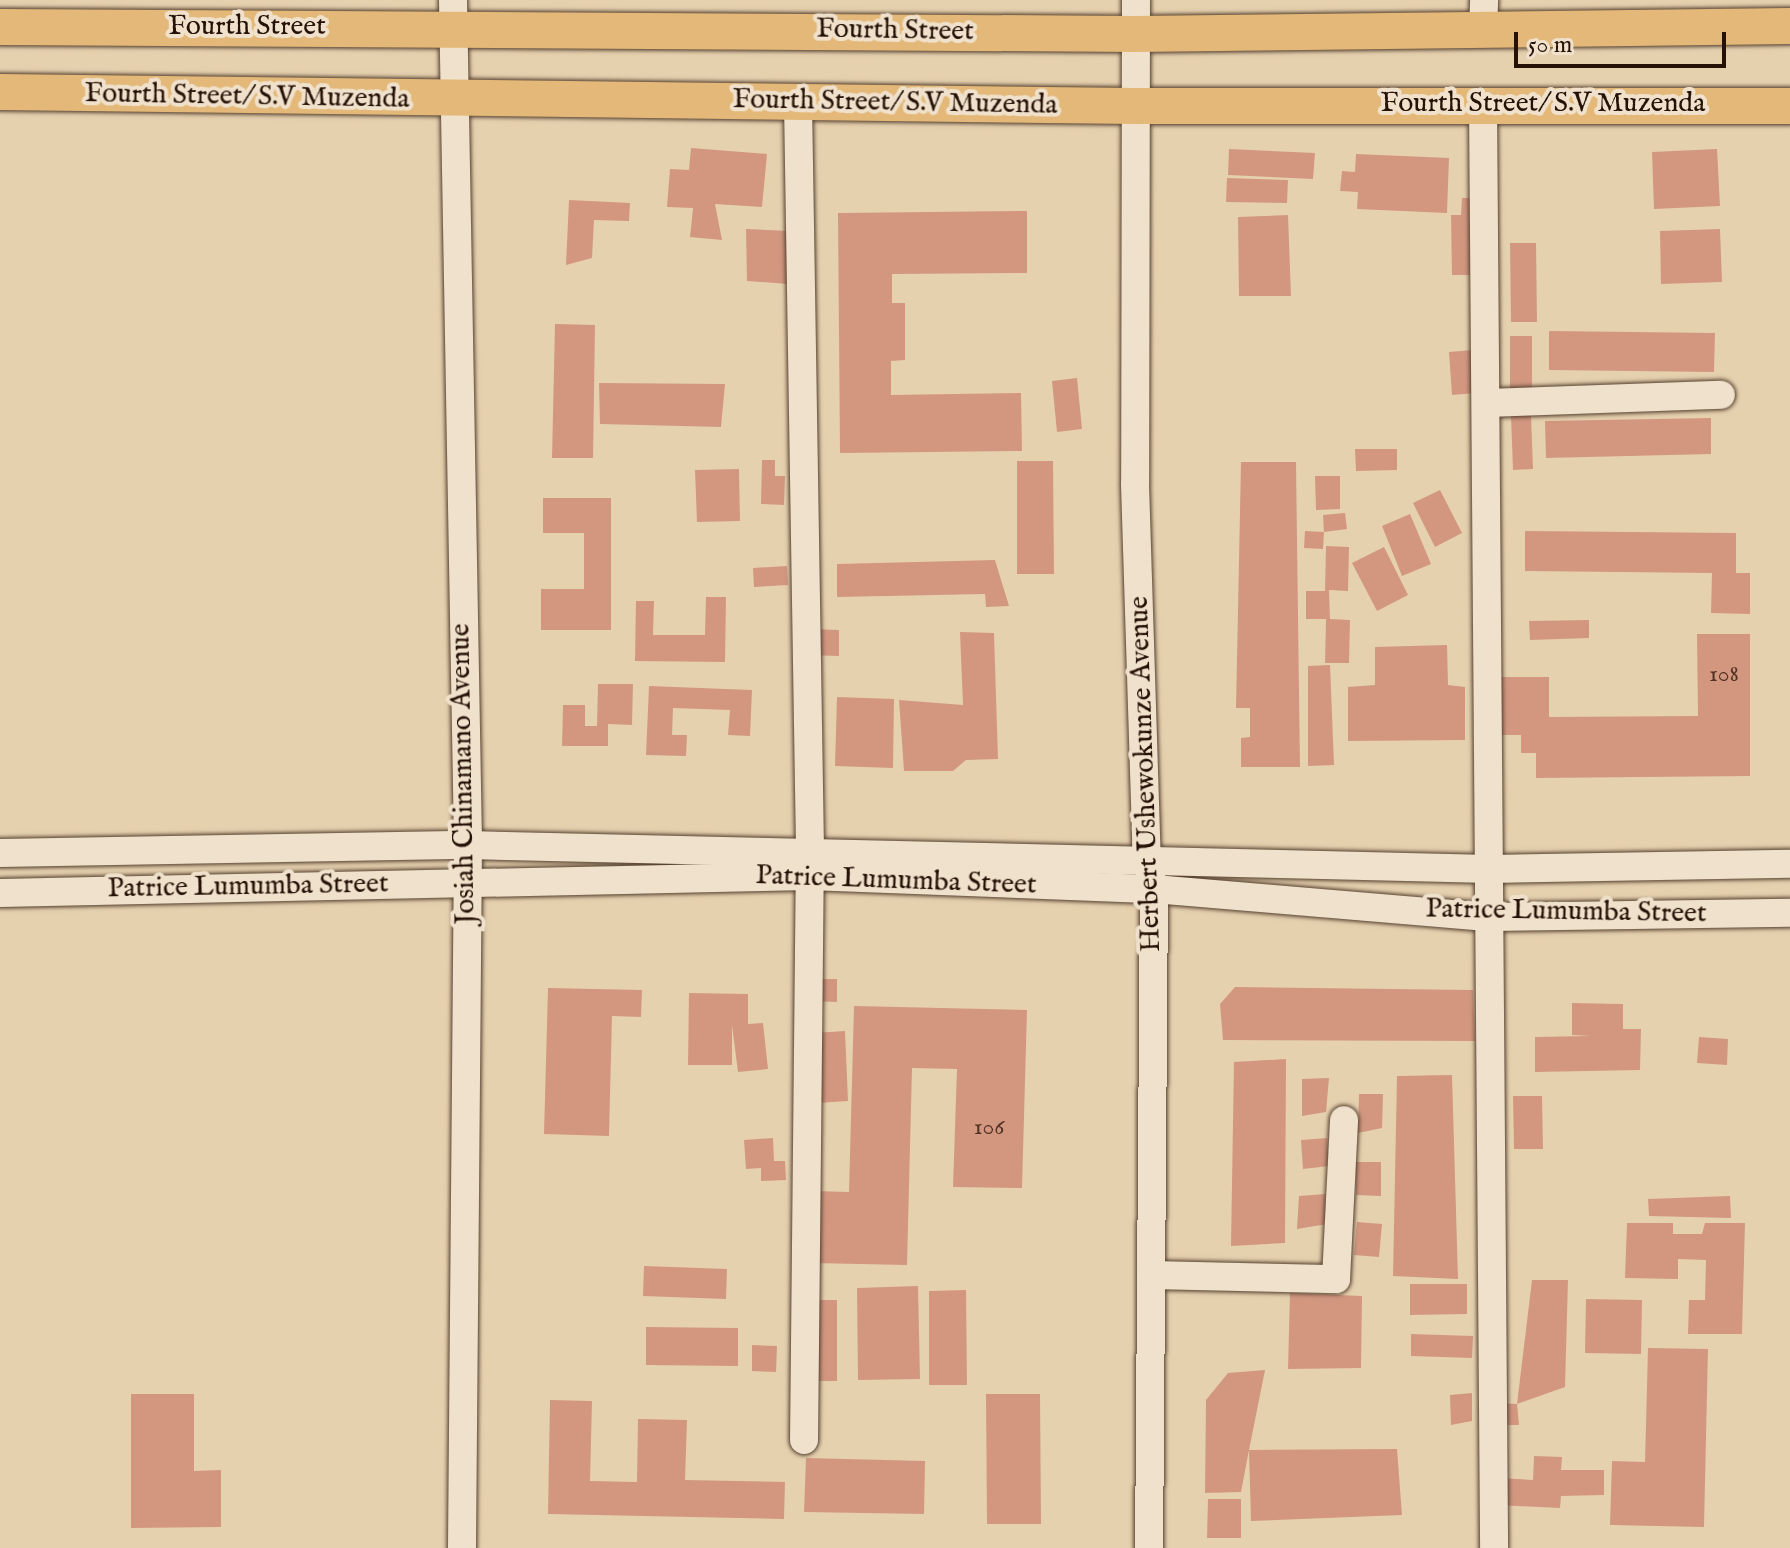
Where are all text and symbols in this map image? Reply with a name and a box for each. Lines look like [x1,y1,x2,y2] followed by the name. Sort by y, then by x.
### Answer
[168,10,326,44] street label: Fourth Street
[816,13,974,49] street label: Fourth Street
[1518,16,1730,66] scale bar
[1528,30,1572,61] text: 50 m
[84,77,410,117] street label: Fourth Street/ S.V Muzenda
[732,83,1058,123] street label: Fourth Street/ S.V Muzenda
[1381,87,1705,121] street label: Fourth Street/ S.V Muzenda
[1123,595,1169,953] street label: Herbert Ushewokunze Avenue
[445,623,483,925] street label: Josiah Chinamano Avenue
[1709,661,1739,689] house number: 108
[755,859,1037,903] street label: Patrice Lumumba Street
[107,868,389,906] street label: Patrice Lumumba Street
[1425,893,1707,931] street label: Patrice Lumumba Street
[974,1114,1004,1142] house number: 106

